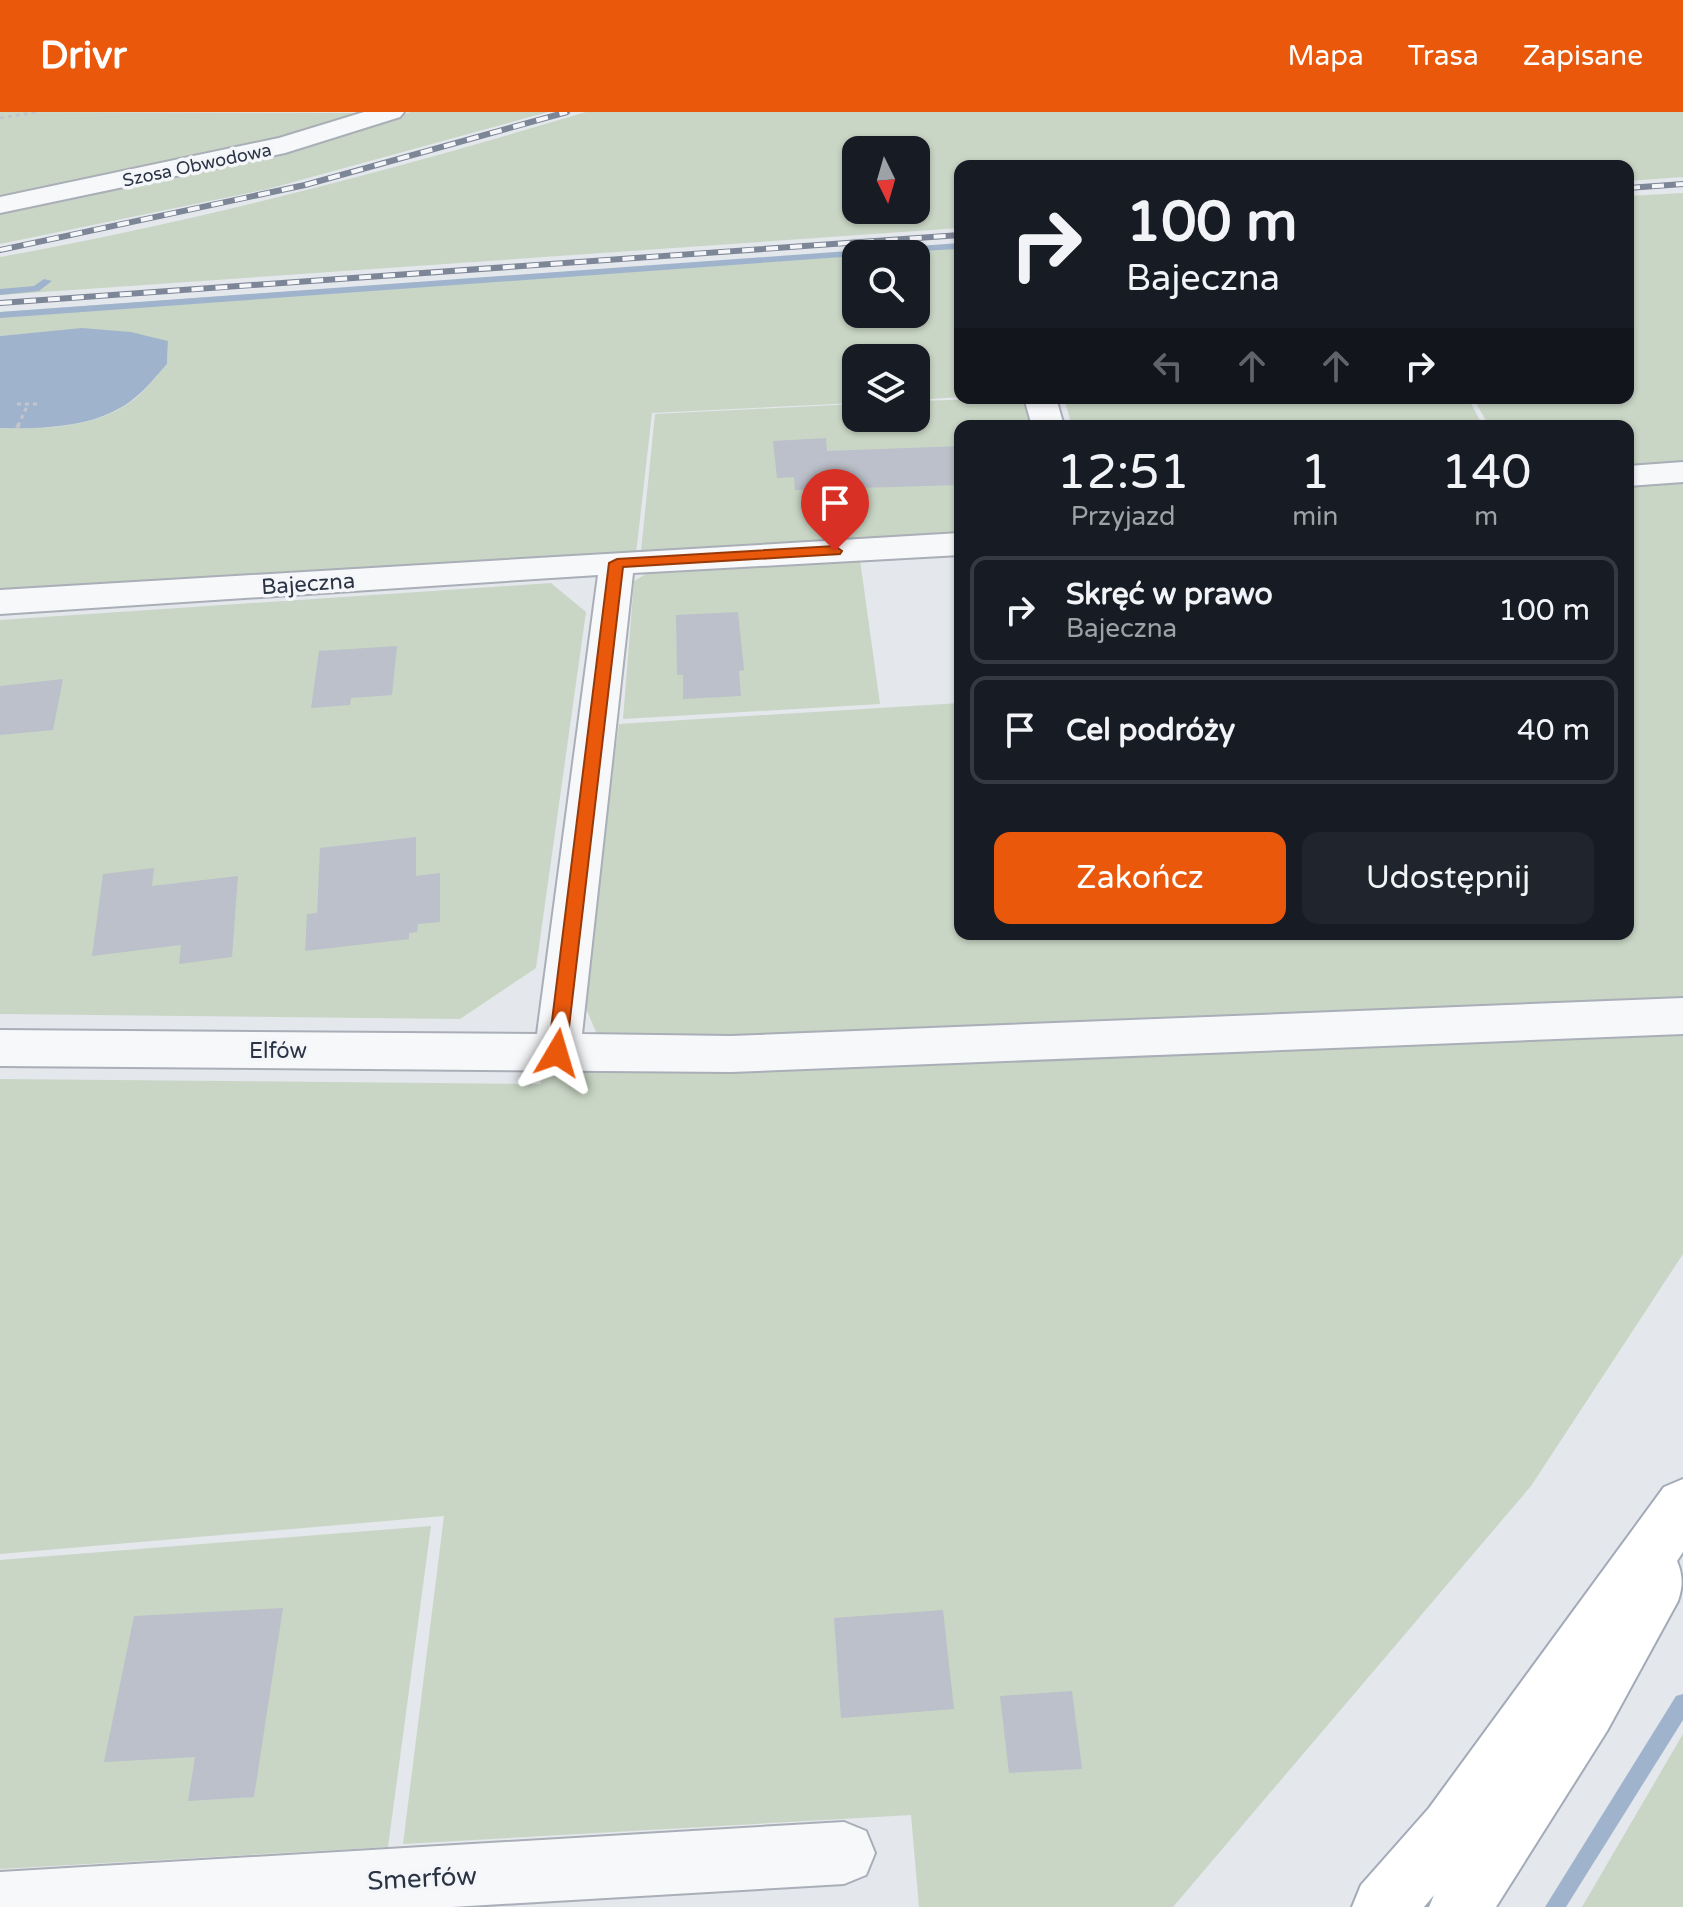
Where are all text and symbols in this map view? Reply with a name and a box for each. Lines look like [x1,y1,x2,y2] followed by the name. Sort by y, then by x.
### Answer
[40,33,127,79] text: Drivr
[1287,39,1364,73] text: Mapa
[1408,39,1479,73] text: Trasa
[1523,39,1643,73] text: Zapisane
[842,136,930,224] north arrow
[842,136,930,432] map controls
[121,138,273,192] street label: Szosa Obwodowa
[1126,189,1297,256] text: 100 m
[994,192,1098,296] icon: right
[842,240,930,328] button: search
[1126,257,1280,300] text: Bajeczna
[842,344,930,432] button: layers
[1146,344,1190,388] icon: left
[1230,344,1274,388] icon: ahead
[1314,344,1358,388] icon: ahead
[1398,344,1442,388] icon: right
[1057,444,1190,502] text: 12:51
[1300,444,1330,502] text: 1
[1441,444,1531,502] text: 140
[801,469,869,551] pin
[813,481,857,525] icon: arrive
[1071,501,1175,532] text: Przyjazd
[1292,501,1338,532] text: min
[1474,501,1498,532] text: m
[260,568,356,600] street label: Bajeczna
[1066,576,1273,613] text: Skręć w prawo
[998,588,1042,632] icon: right
[1498,592,1590,629] text: 100 m
[1066,613,1177,644] text: Bajeczna
[998,708,1042,752] icon: arrive
[1066,712,1235,749] text: Cel podróży
[1517,712,1590,749] text: 40 m
[994,832,1286,924] button: Zakończ
[1302,832,1594,924] button: Udostępnij
[515,1011,599,1095] position arrow
[249,1038,307,1064] street label: Elfów
[366,1860,478,1897] street label: Smerfów

